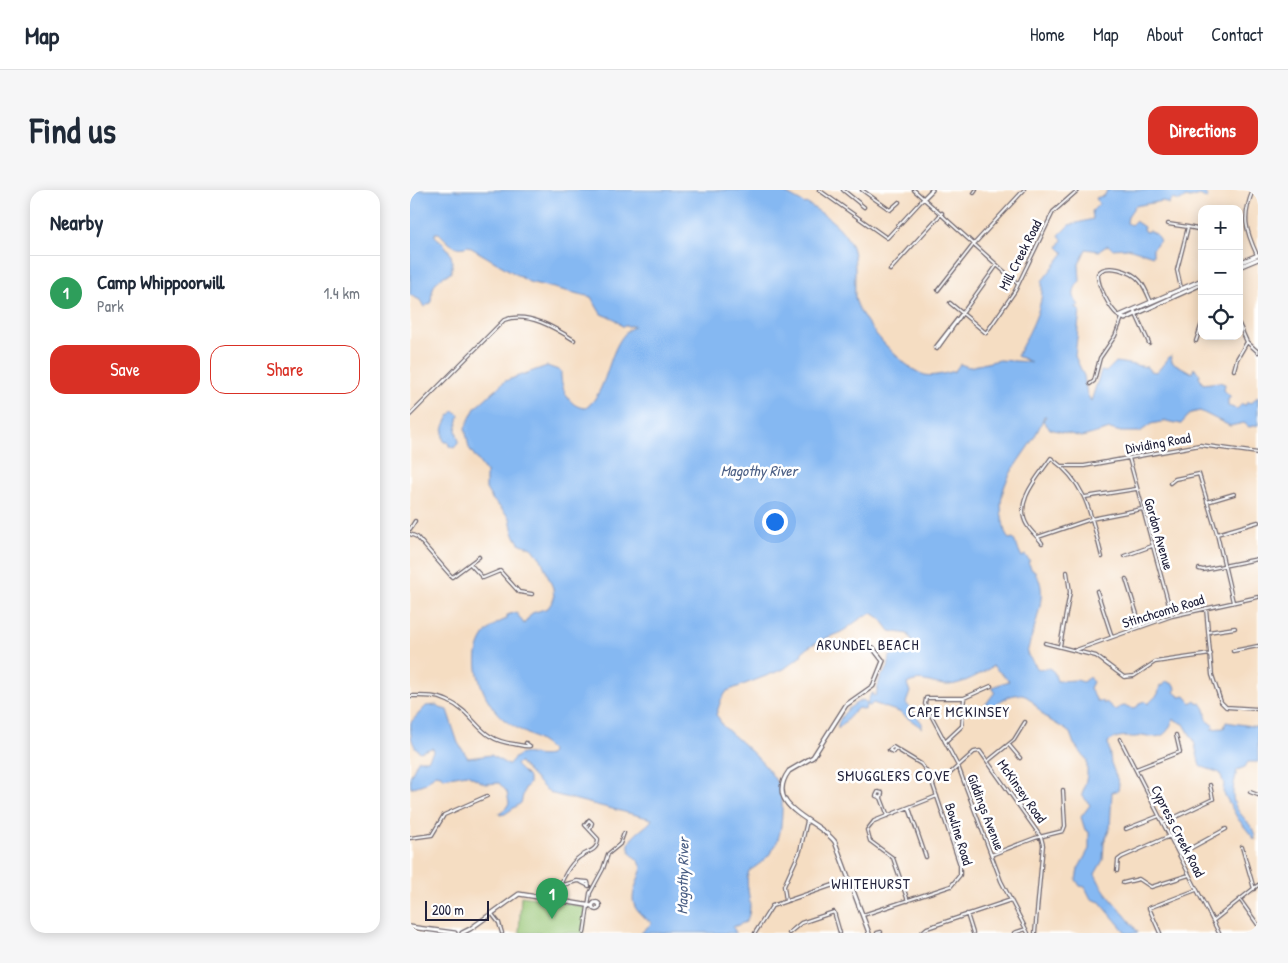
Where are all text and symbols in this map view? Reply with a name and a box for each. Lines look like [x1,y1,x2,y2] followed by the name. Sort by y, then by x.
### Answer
[25,19,59,51] text: Map
[1030,22,1065,47] text: Home
[1093,22,1118,47] text: Map
[1146,22,1183,47] text: About
[1211,22,1263,47] text: Contact
[1148,106,1258,155] button: Directions
[30,107,116,154] text: Find us
[1198,205,1243,340] map controls
[1198,205,1243,250] button: +
[50,208,103,237] text: Nearby
[994,216,1046,293] street label: Mill Creek Road
[1198,250,1243,295] button: −
[97,269,224,295] text: Camp Whippoorwill
[63,282,69,304] text: 1
[324,282,360,304] text: 1.4 km
[97,295,124,317] text: Park
[1198,295,1243,340] button: locate
[50,345,200,394] button: Save
[210,345,360,394] button: Share
[1124,427,1193,459] street label: Dividing Road
[721,460,800,481] water label: Magothy River
[1140,496,1179,572] street label: Gordon Avenue
[762,509,788,535] your location
[1120,589,1207,632] street label: Stinchcomb Road
[817,634,919,655] district label: ARUNDEL BEACH
[908,701,1010,722] district label: CAPE MCKINSEY
[993,755,1052,827] street label: McKinsey Road
[837,765,951,786] district label: SMUGGLERS COVE
[962,771,1010,854] street label: Giddings Avenue
[1146,782,1210,881] street label: Cypress Creek Road
[941,800,978,868] street label: Bowline Road
[671,835,694,915] water label: Magothy River
[831,873,911,894] district label: WHITEHURST
[536,878,568,919] pin: 1
[425,898,489,921] scale bar
[432,900,464,919] text: 200 m

